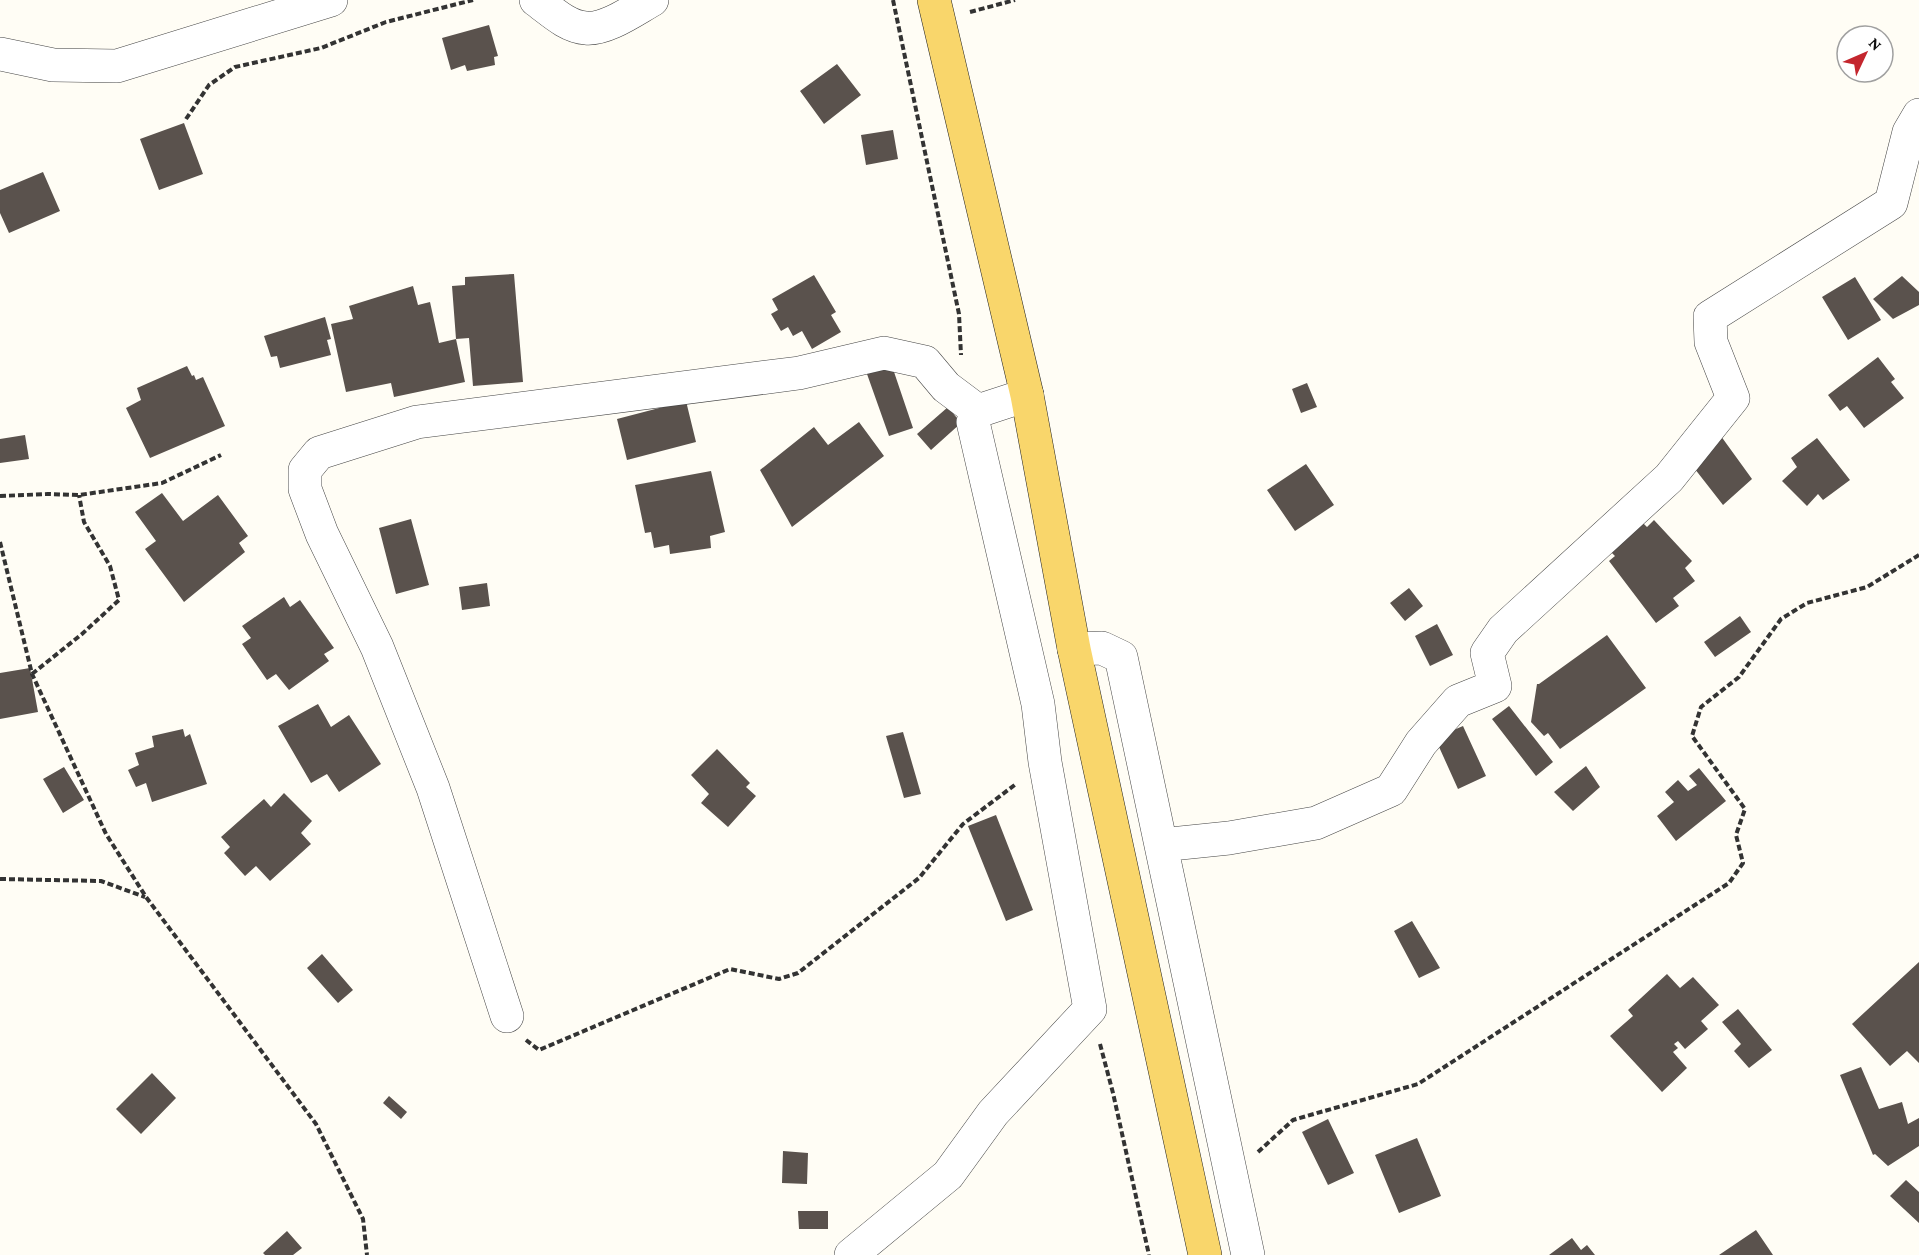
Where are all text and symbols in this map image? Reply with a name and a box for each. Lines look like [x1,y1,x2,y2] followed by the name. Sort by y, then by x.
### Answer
[1835,24,1895,84] north arrow
[1866,34,1885,54] text: N

